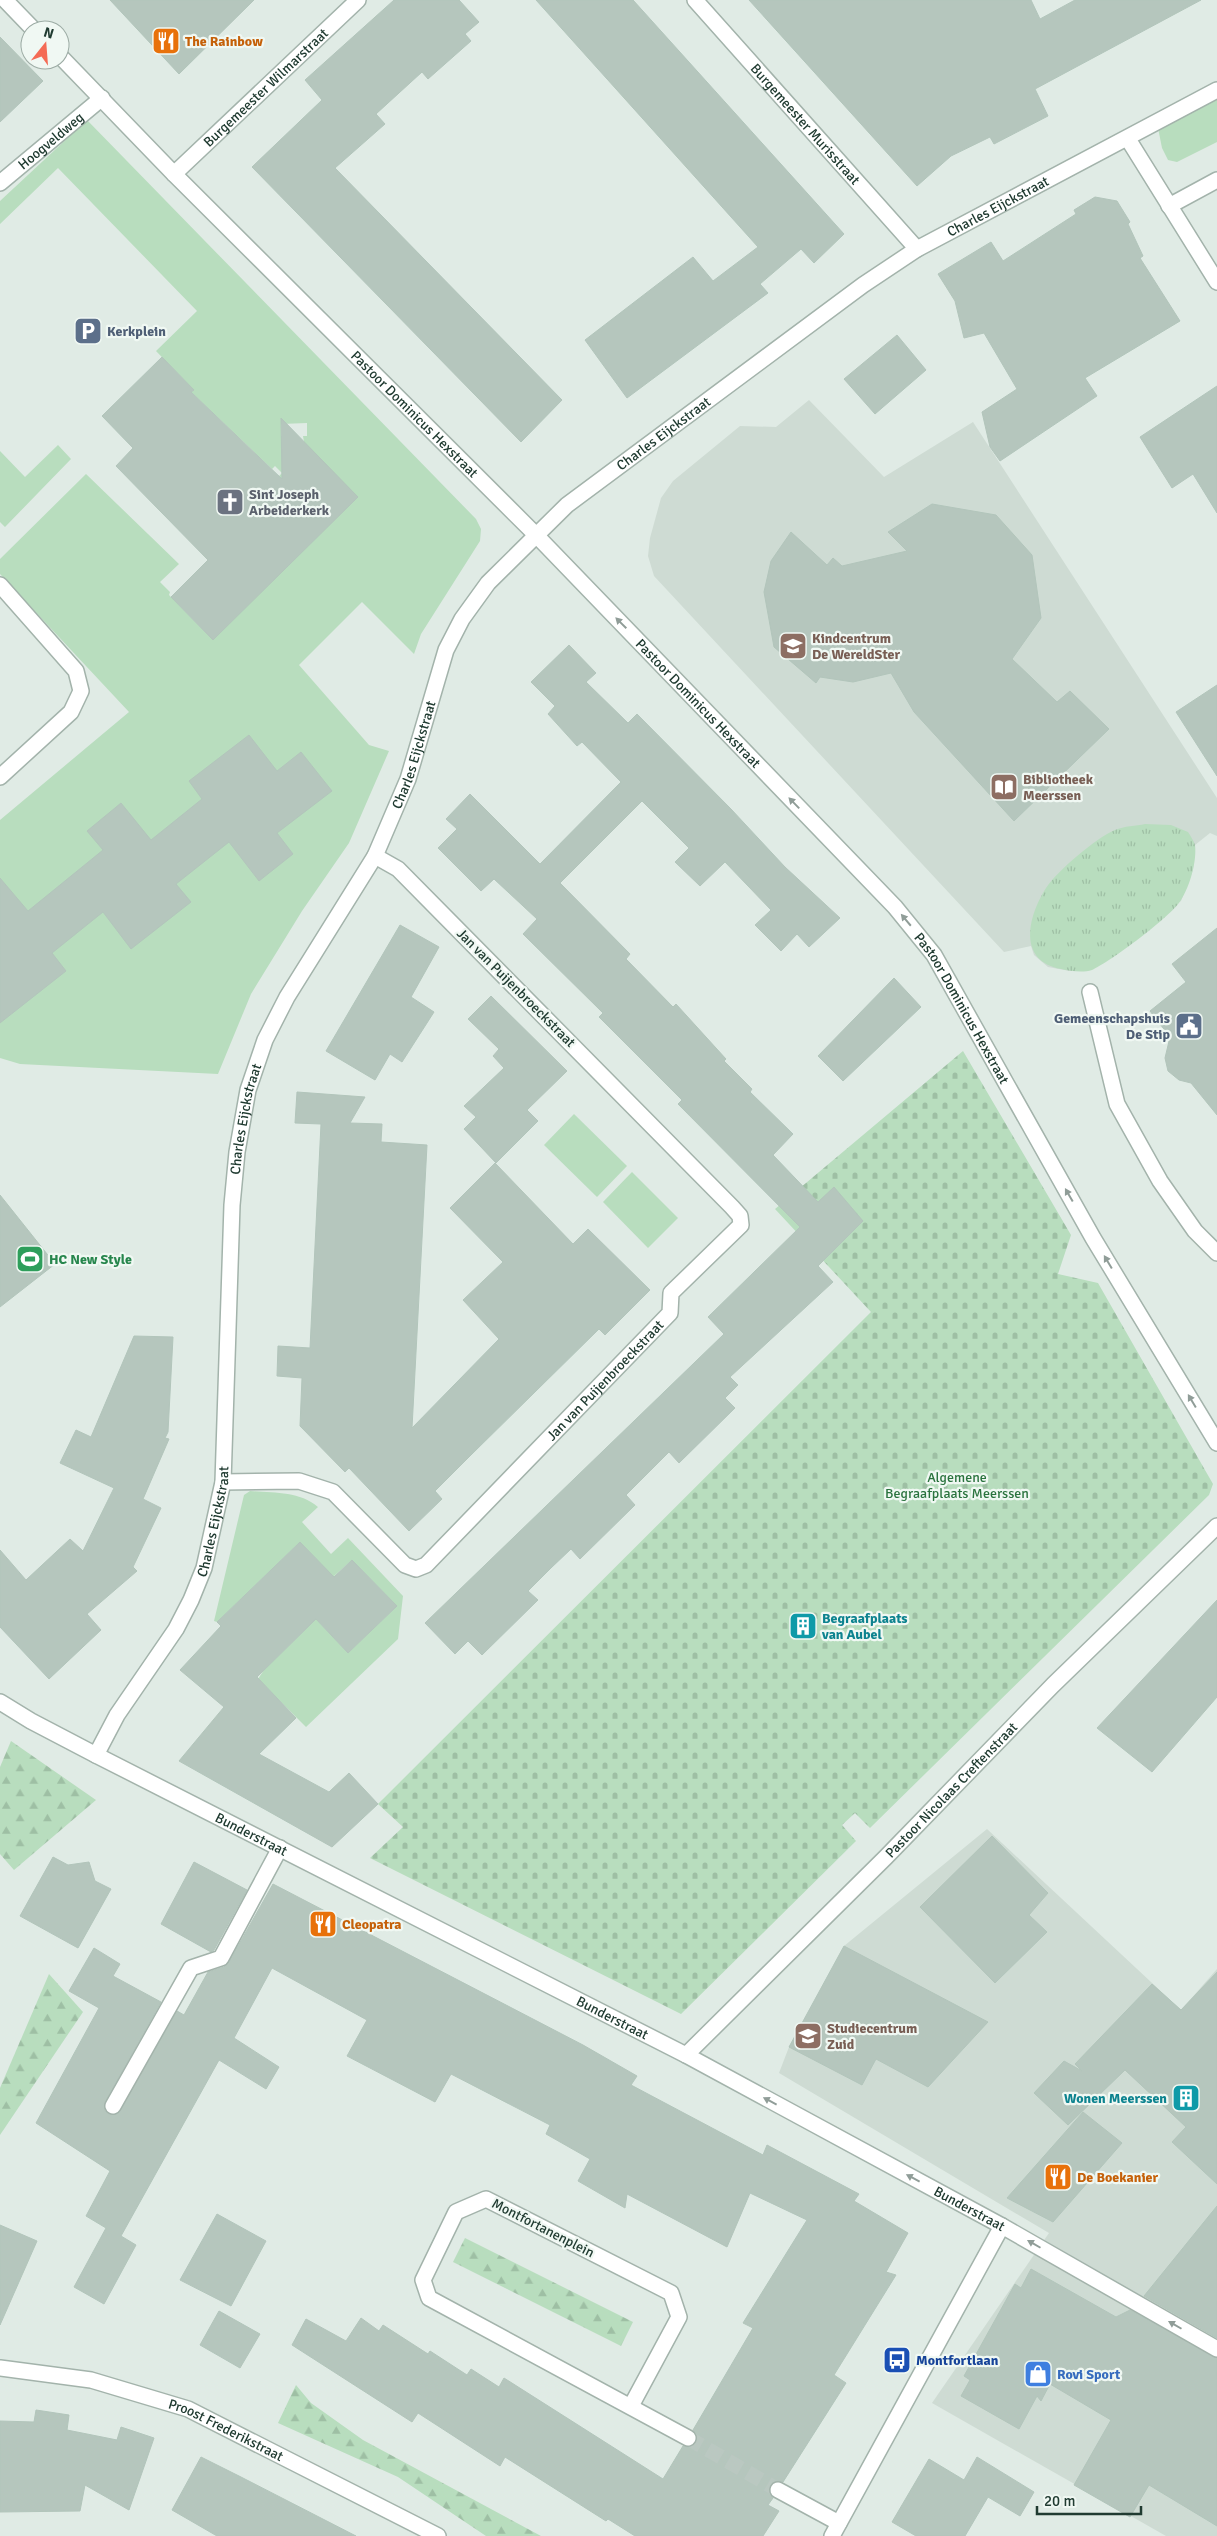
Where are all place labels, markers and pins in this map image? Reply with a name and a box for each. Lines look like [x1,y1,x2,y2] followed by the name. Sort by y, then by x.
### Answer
[151,26,181,56] restaurant icon: The Rainbow
[185,33,263,50] place label: The Rainbow
[73,316,103,346] parking icon: Kerkplein
[107,323,166,340] place label: Kerkplein
[249,486,330,519] place label: Sint Joseph Arbeiderkerk
[215,487,245,517] church icon: Sint Joseph Arbeiderkerk
[812,630,900,663] place label: Kindcentrum De WereldSter
[778,631,808,661] school or university icon: Kindcentrum De WereldSter
[1023,771,1094,804] place label: Bibliotheek Meerssen
[989,772,1019,802] library icon: Bibliotheek Meerssen
[1054,1010,1170,1043] place label: Gemeenschapshuis De Stip
[1174,1011,1204,1041] public building icon: Gemeenschapshuis De Stip
[15,1244,45,1274] sports icon: HC New Style
[49,1251,132,1268] place label: HC New Style
[821,1610,908,1643] place label: Begraafplaats van Aubel
[788,1611,818,1641] building icon: Begraafplaats van Aubel
[308,1909,338,1939] restaurant icon: Cleopatra
[342,1916,402,1933] place label: Cleopatra
[827,2020,917,2053] place label: Studiecentrum Zuid
[793,2021,823,2051] school or university icon: Studiecentrum Zuid
[1171,2083,1201,2113] building icon: Wonen Meerssen
[1064,2090,1167,2107] place label: Wonen Meerssen
[1043,2162,1073,2192] restaurant icon: De Boekanier
[1077,2169,1159,2186] place label: De Boekanier
[882,2345,912,2375] bus stop icon: Montfortlaan
[916,2352,999,2369] place label: Montfortlaan
[1023,2359,1053,2389] shop icon: Rovi Sport
[1057,2366,1121,2383] place label: Rovi Sport

